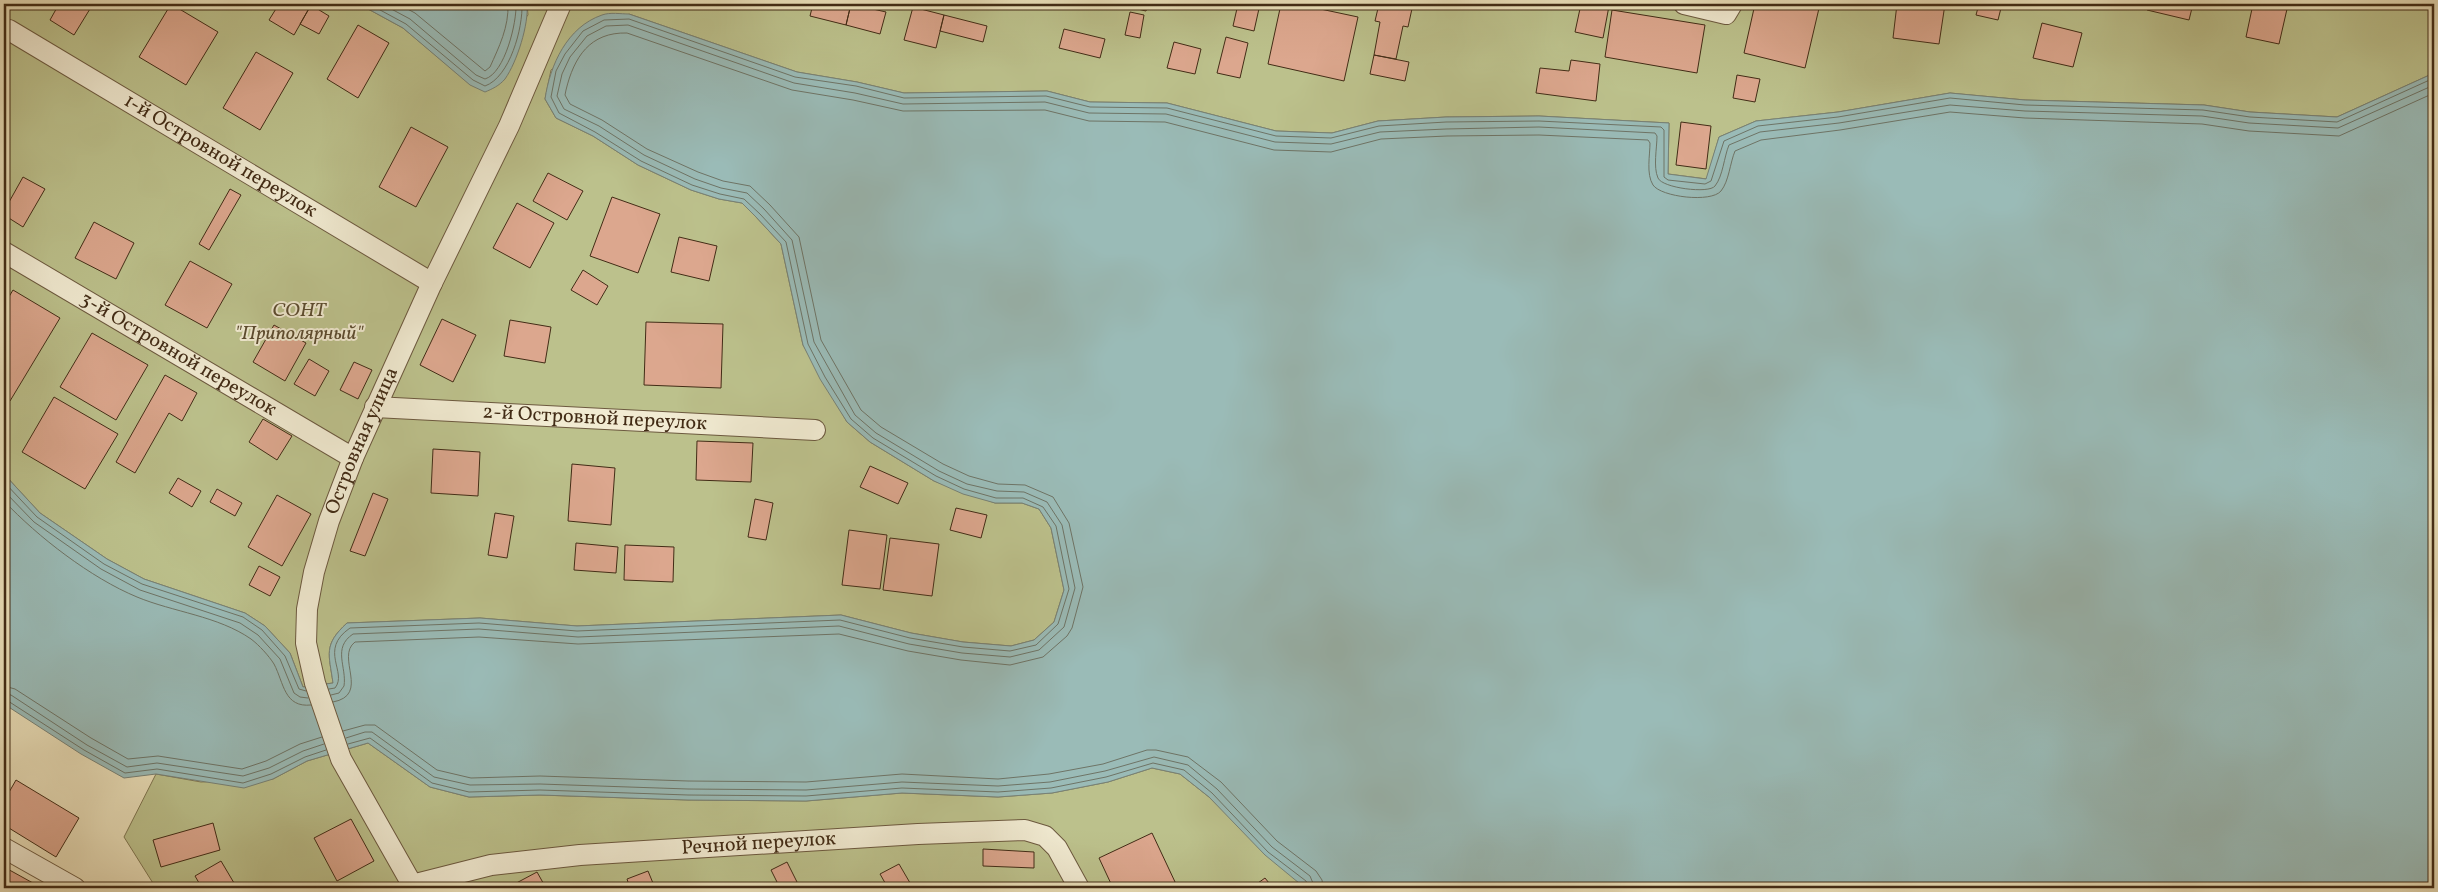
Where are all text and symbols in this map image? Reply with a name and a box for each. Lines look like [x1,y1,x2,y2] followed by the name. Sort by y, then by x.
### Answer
[118,88,322,225] street label: 1-й Островной переулок
[74,286,282,424] street label: 3-й Островной переулок
[235,297,364,348] park label: СОНТ "Приполярный"
[319,363,406,519] street label: Островная улица
[482,399,708,438] street label: 2-й Островной переулок
[680,825,837,863] street label: Речной переулок

